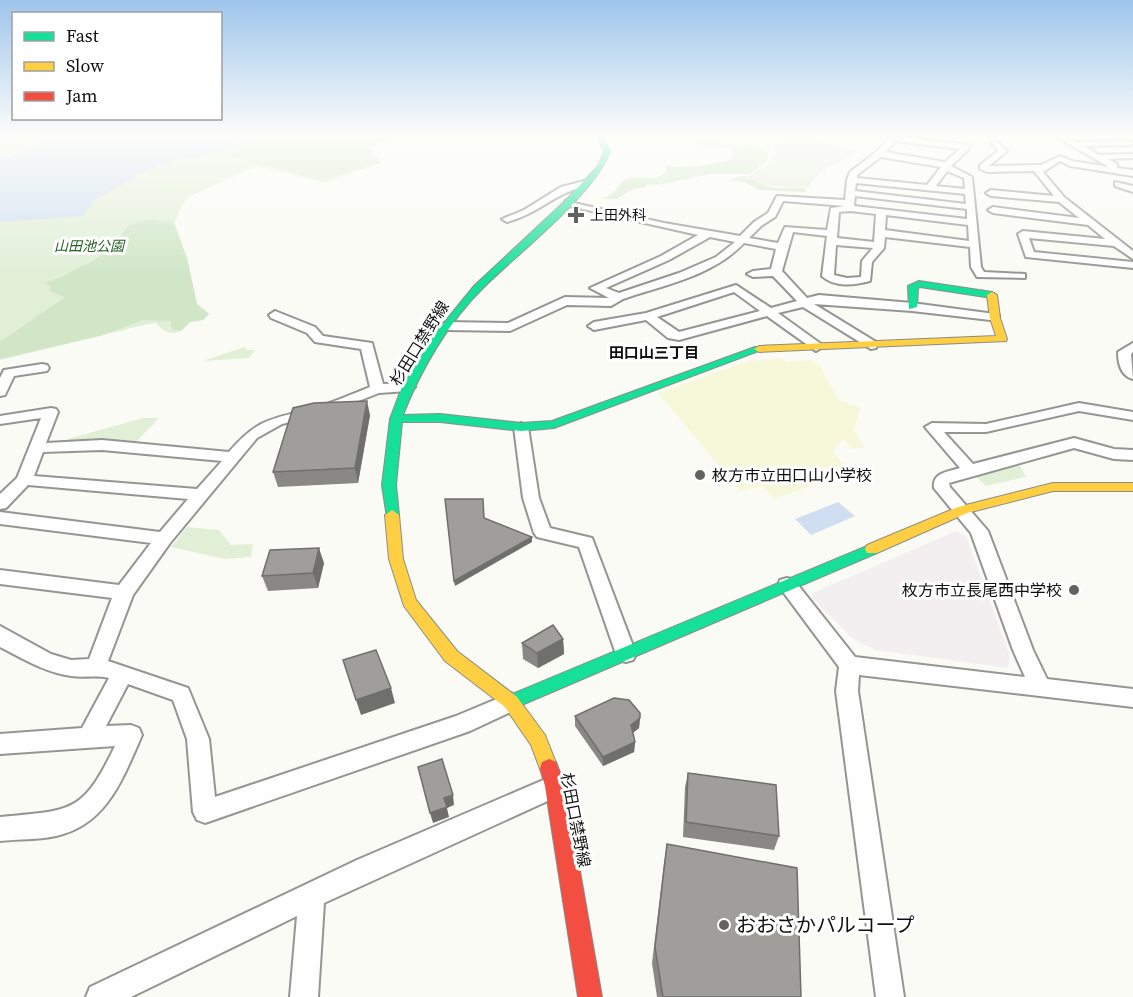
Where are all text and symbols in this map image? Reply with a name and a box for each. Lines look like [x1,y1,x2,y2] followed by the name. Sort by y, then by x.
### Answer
[12,12,222,120] legend
[66,23,99,48] text: Fast
[66,53,104,78] text: Slow
[65,83,98,108] text: Jam
[590,205,646,225] place label: 上田外科
[567,206,585,224] marker: 上田外科
[54,236,126,256] park label: 山田池公園
[384,296,454,390] street label: 杉田口禁野線
[609,342,699,363] district label: 田口山三丁目
[712,464,872,486] place label: 枚方市立田口山小学校
[693,468,707,482] marker: 枚方市立田口山小学校
[902,579,1062,601] place label: 枚方市立長尾西中学校
[1067,583,1081,597] marker: 枚方市立長尾西中学校
[556,771,596,869] street label: 杉田口禁野線
[736,911,914,939] place label: おおさかパルコープ
[717,918,731,932] marker: おおさかパルコープ

